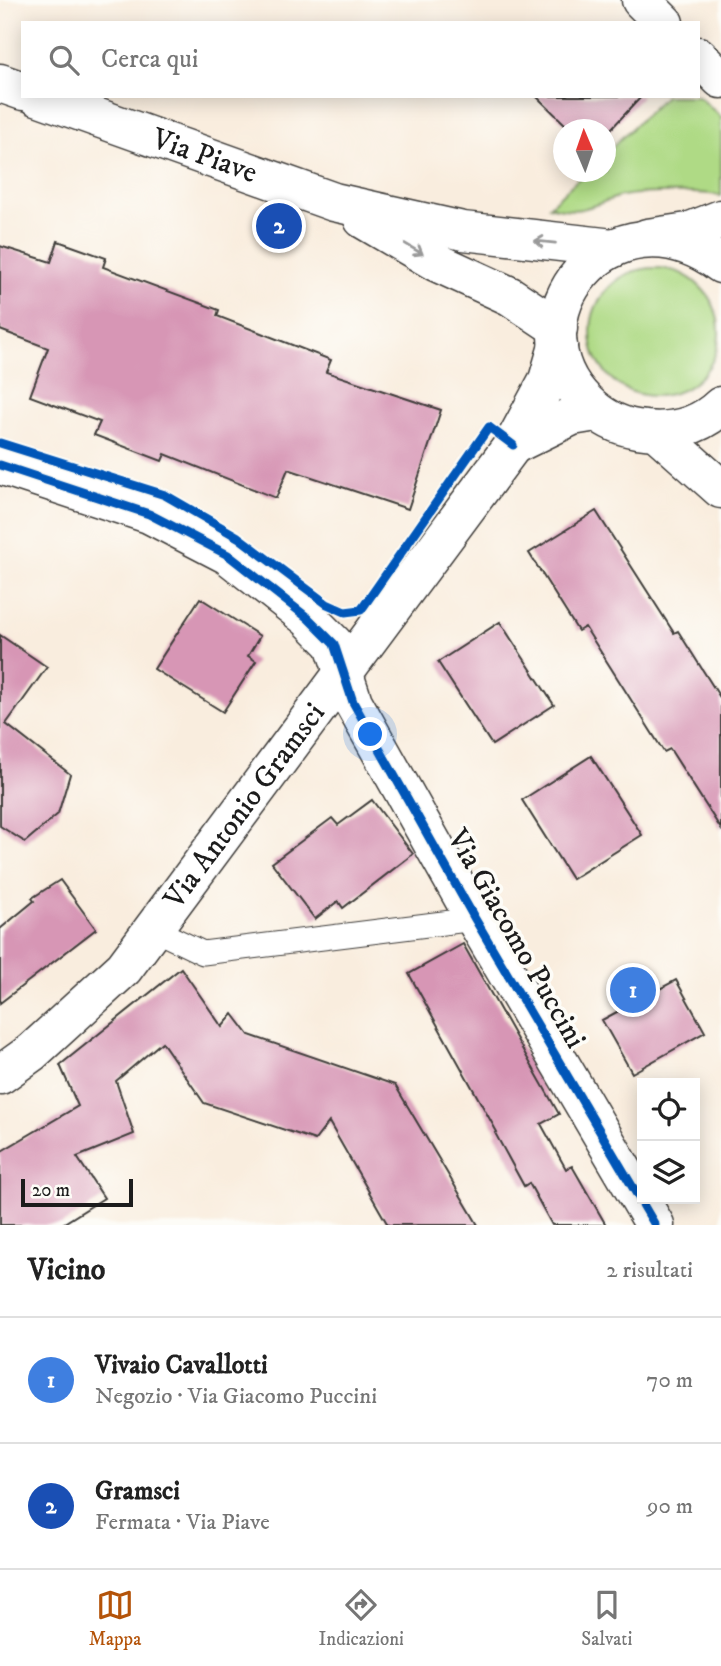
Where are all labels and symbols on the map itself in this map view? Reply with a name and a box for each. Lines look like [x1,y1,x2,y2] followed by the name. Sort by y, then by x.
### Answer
[553,119,616,182] north arrow
[146,120,262,192] street label: Via Piave
[256,200,302,252] pin: 2
[534,235,557,248] one-way arrow
[403,242,423,256] one-way arrow
[155,696,333,917] street label: Via Antonio Gramsci
[353,717,387,751] your location
[438,822,594,1055] street label: Via Giacomo Puccini
[610,964,656,1016] pin: 1
[21,1176,133,1208] scale bar

